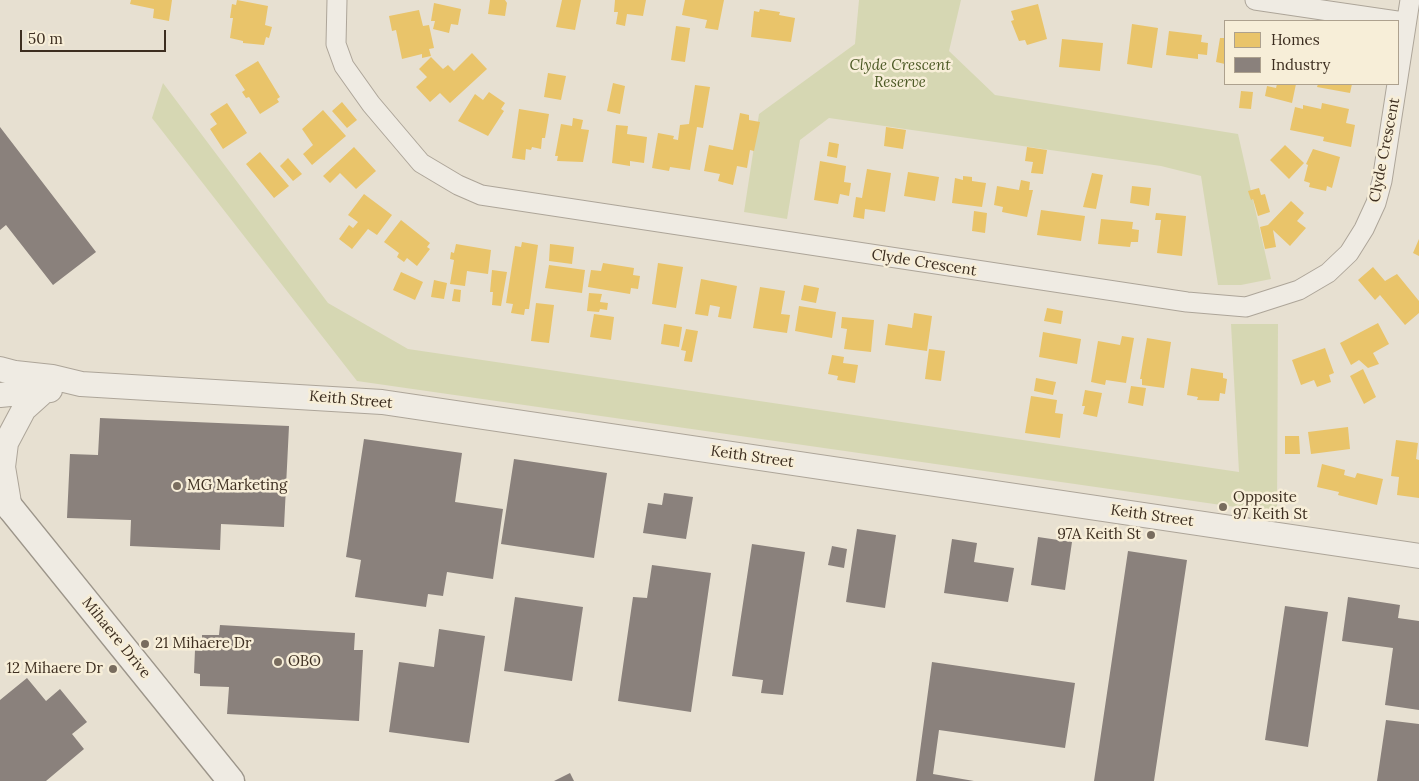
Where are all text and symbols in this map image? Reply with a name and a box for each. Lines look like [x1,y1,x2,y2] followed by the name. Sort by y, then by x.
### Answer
[22,20,169,52] scale bar
[1224,20,1399,85] legend
[28,29,63,48] text: 50 m
[1271,30,1320,49] text: Homes
[1271,55,1330,74] text: Industry
[849,57,951,92] park label: Clyde Crescent Reserve
[1366,96,1404,204] street label: Clyde Crescent
[870,246,978,280] street label: Clyde Crescent
[308,387,394,413] street label: Keith Street
[709,442,795,472] street label: Keith Street
[187,477,287,495] place label: MG Marketing
[171,480,183,492] marker: MG Marketing
[1233,489,1308,524] place label: Opposite 97 Keith St
[1109,501,1195,531] street label: Keith Street
[1217,501,1229,513] marker: Opposite 97 Keith St
[1057,526,1141,544] place label: 97A Keith St
[1145,529,1157,541] marker: 97A Keith St
[78,594,154,682] street label: Mihaere Drive
[155,635,251,653] place label: 21 Mihaere Dr
[139,638,151,650] marker: 21 Mihaere Dr
[288,653,321,671] place label: OBO
[272,656,284,668] marker: OBO
[7,660,103,678] place label: 12 Mihaere Dr
[107,663,119,675] marker: 12 Mihaere Dr

